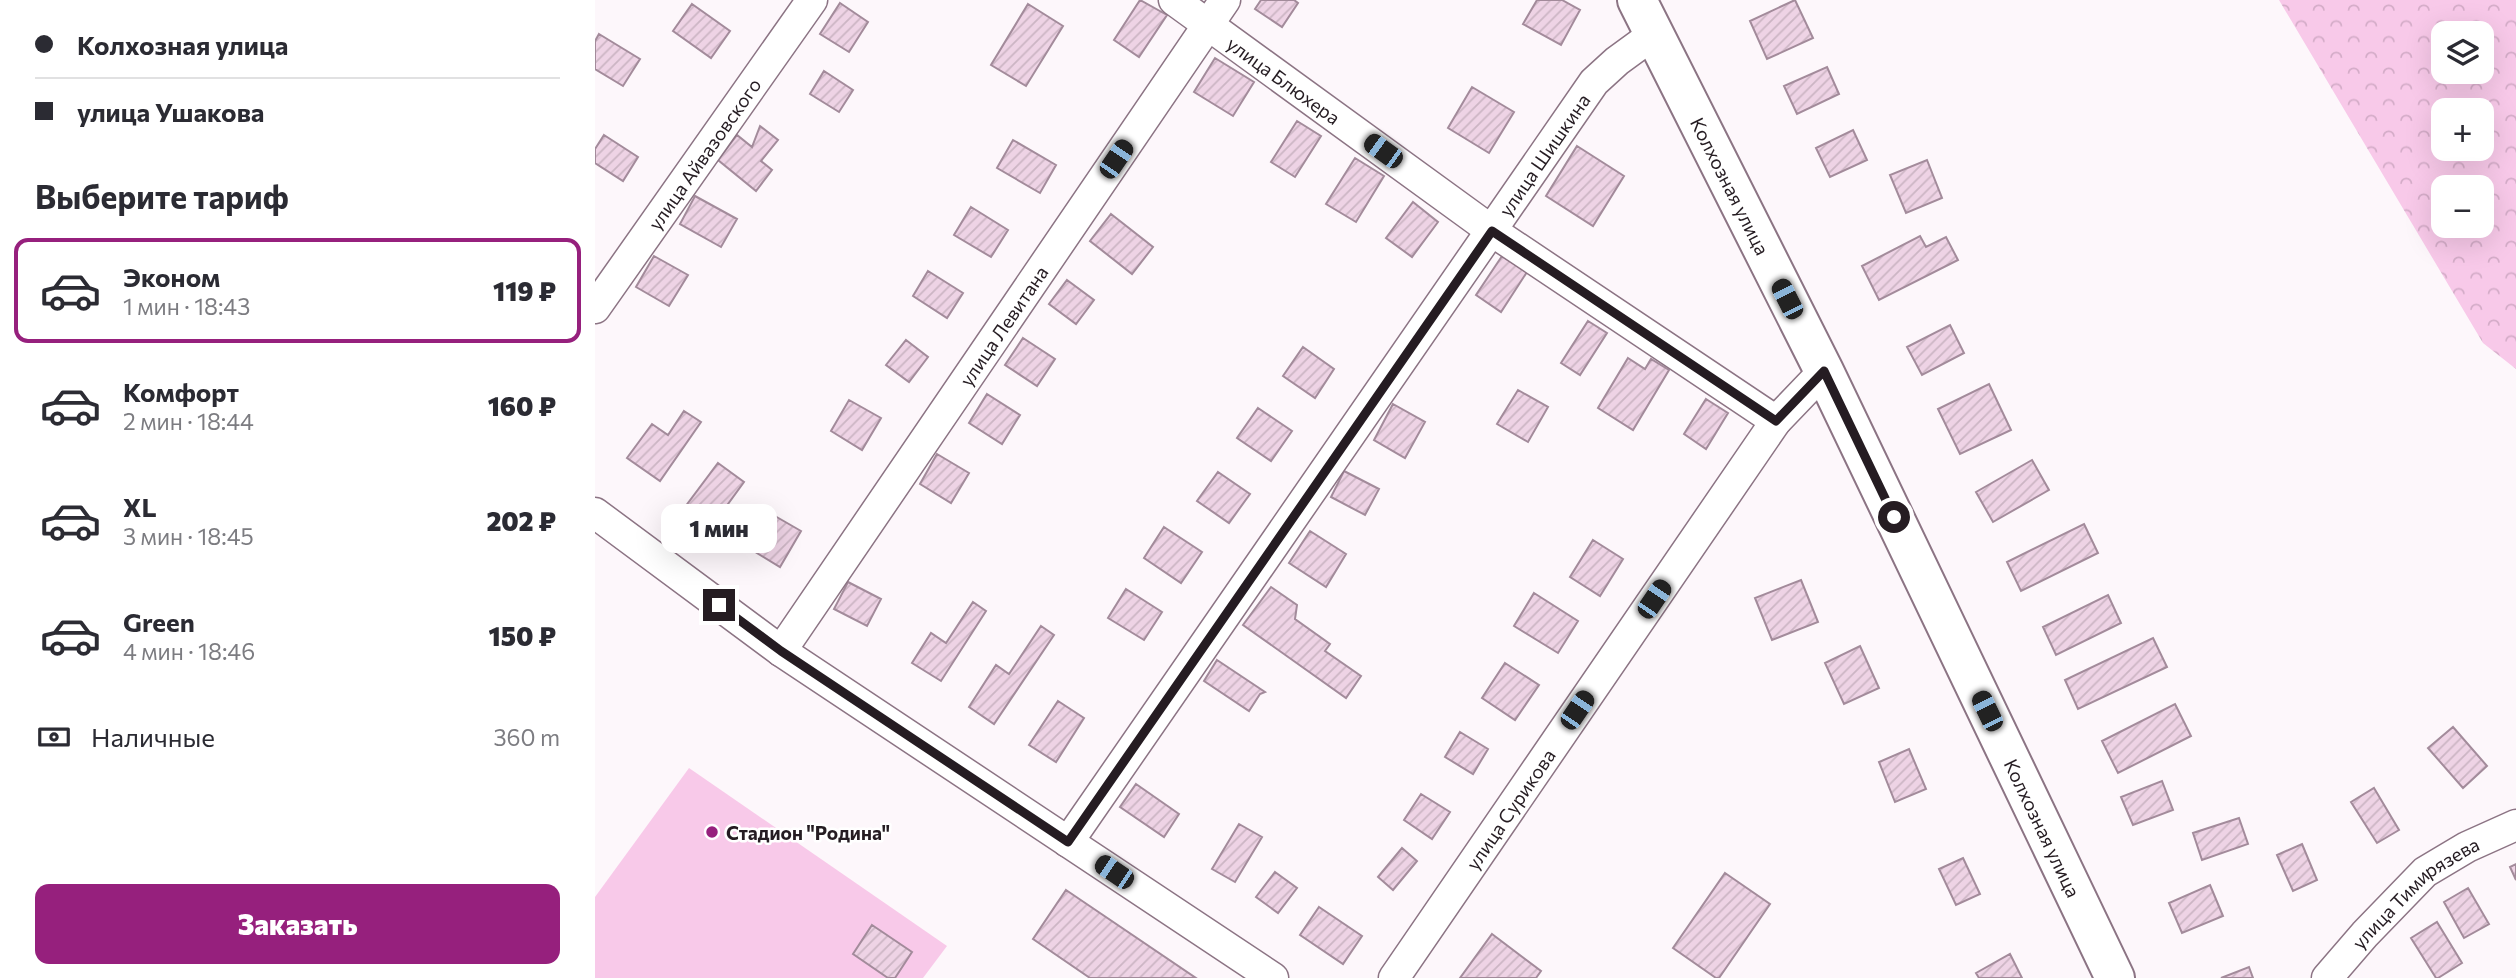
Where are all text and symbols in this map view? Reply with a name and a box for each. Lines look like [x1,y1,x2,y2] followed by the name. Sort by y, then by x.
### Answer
[2431,21,2494,238] map controls
[2431,21,2494,84] button: layers
[77,29,288,60] text: Колхозная улица
[1223,31,1345,129] street label: улица Блюхера
[643,73,765,234] street label: улица Айвазовского
[1493,89,1594,220] street label: улица Шишкина
[77,96,264,127] text: улица Ушакова
[2431,98,2494,161] button: +
[1686,113,1775,258] street label: Колхозная улица
[1360,130,1407,172] car
[1096,136,1137,182] car
[2431,175,2494,238] button: −
[35,176,289,216] text: Выберите тариф
[39,259,102,322] icon: car
[123,261,220,292] text: Эконом
[954,261,1052,390] street label: улица Левитана
[493,275,556,306] text: 119 ₽
[1769,276,1806,322] car
[123,292,250,320] text: 1 мин · 18:43
[39,374,102,437] icon: car
[123,376,239,407] text: Комфорт
[488,390,556,421] text: 160 ₽
[123,407,254,435] text: 2 мин · 18:44
[39,489,102,552] icon: car
[123,491,157,522] text: XL
[1878,501,1910,533] route start
[661,504,777,552] callout: 1 мин
[486,505,556,536] text: 202 ₽
[689,514,749,542] text: 1 мин
[123,522,254,550] text: 3 мин · 18:45
[1634,576,1675,622] car
[703,589,735,621] route end
[39,604,102,667] icon: car
[123,606,195,637] text: Green
[489,620,556,651] text: 150 ₽
[123,637,255,665] text: 4 мин · 18:46
[1557,687,1598,733] car
[1969,688,2006,734] car
[35,718,73,756] icon: cash
[91,721,215,752] text: Наличные
[493,723,560,751] text: 360 m
[1461,744,1559,874] street label: улица Сурикова
[2000,755,2086,901] street label: Колхозная улица
[726,821,890,844] place label: Стадион "Родина"
[704,824,720,840] marker: Стадион "Родина"
[2346,832,2482,953] street label: улица Тимирязева
[1091,852,1138,892] car
[35,884,560,964] button: Заказать

